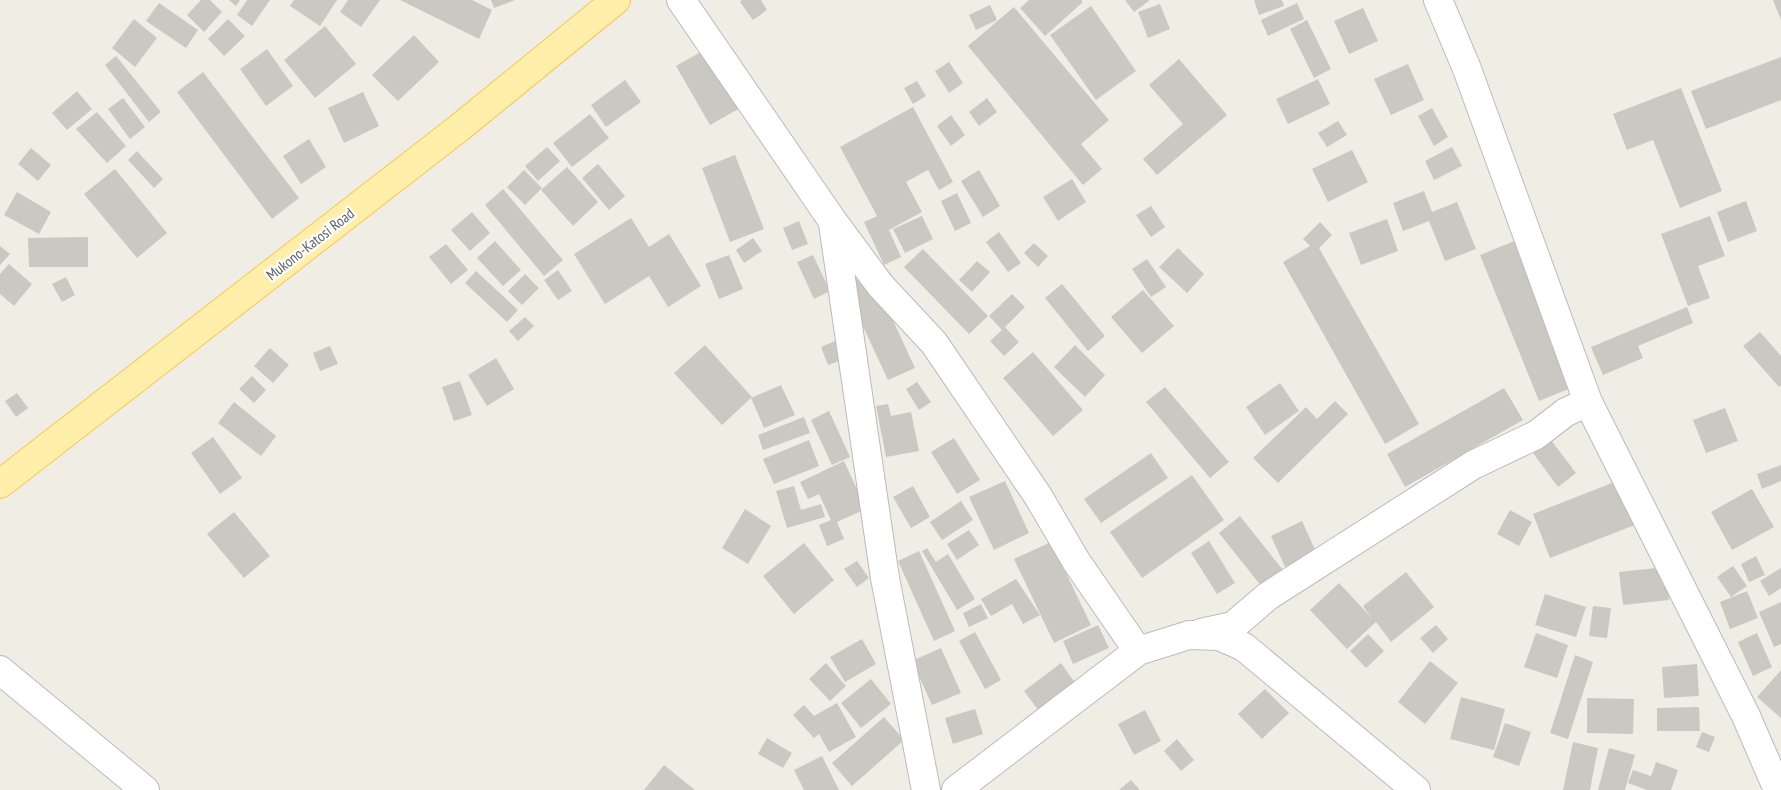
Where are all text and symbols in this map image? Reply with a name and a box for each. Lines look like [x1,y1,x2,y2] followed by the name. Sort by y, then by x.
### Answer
[262,204,358,284] street label: Mukono-Katosi Road

